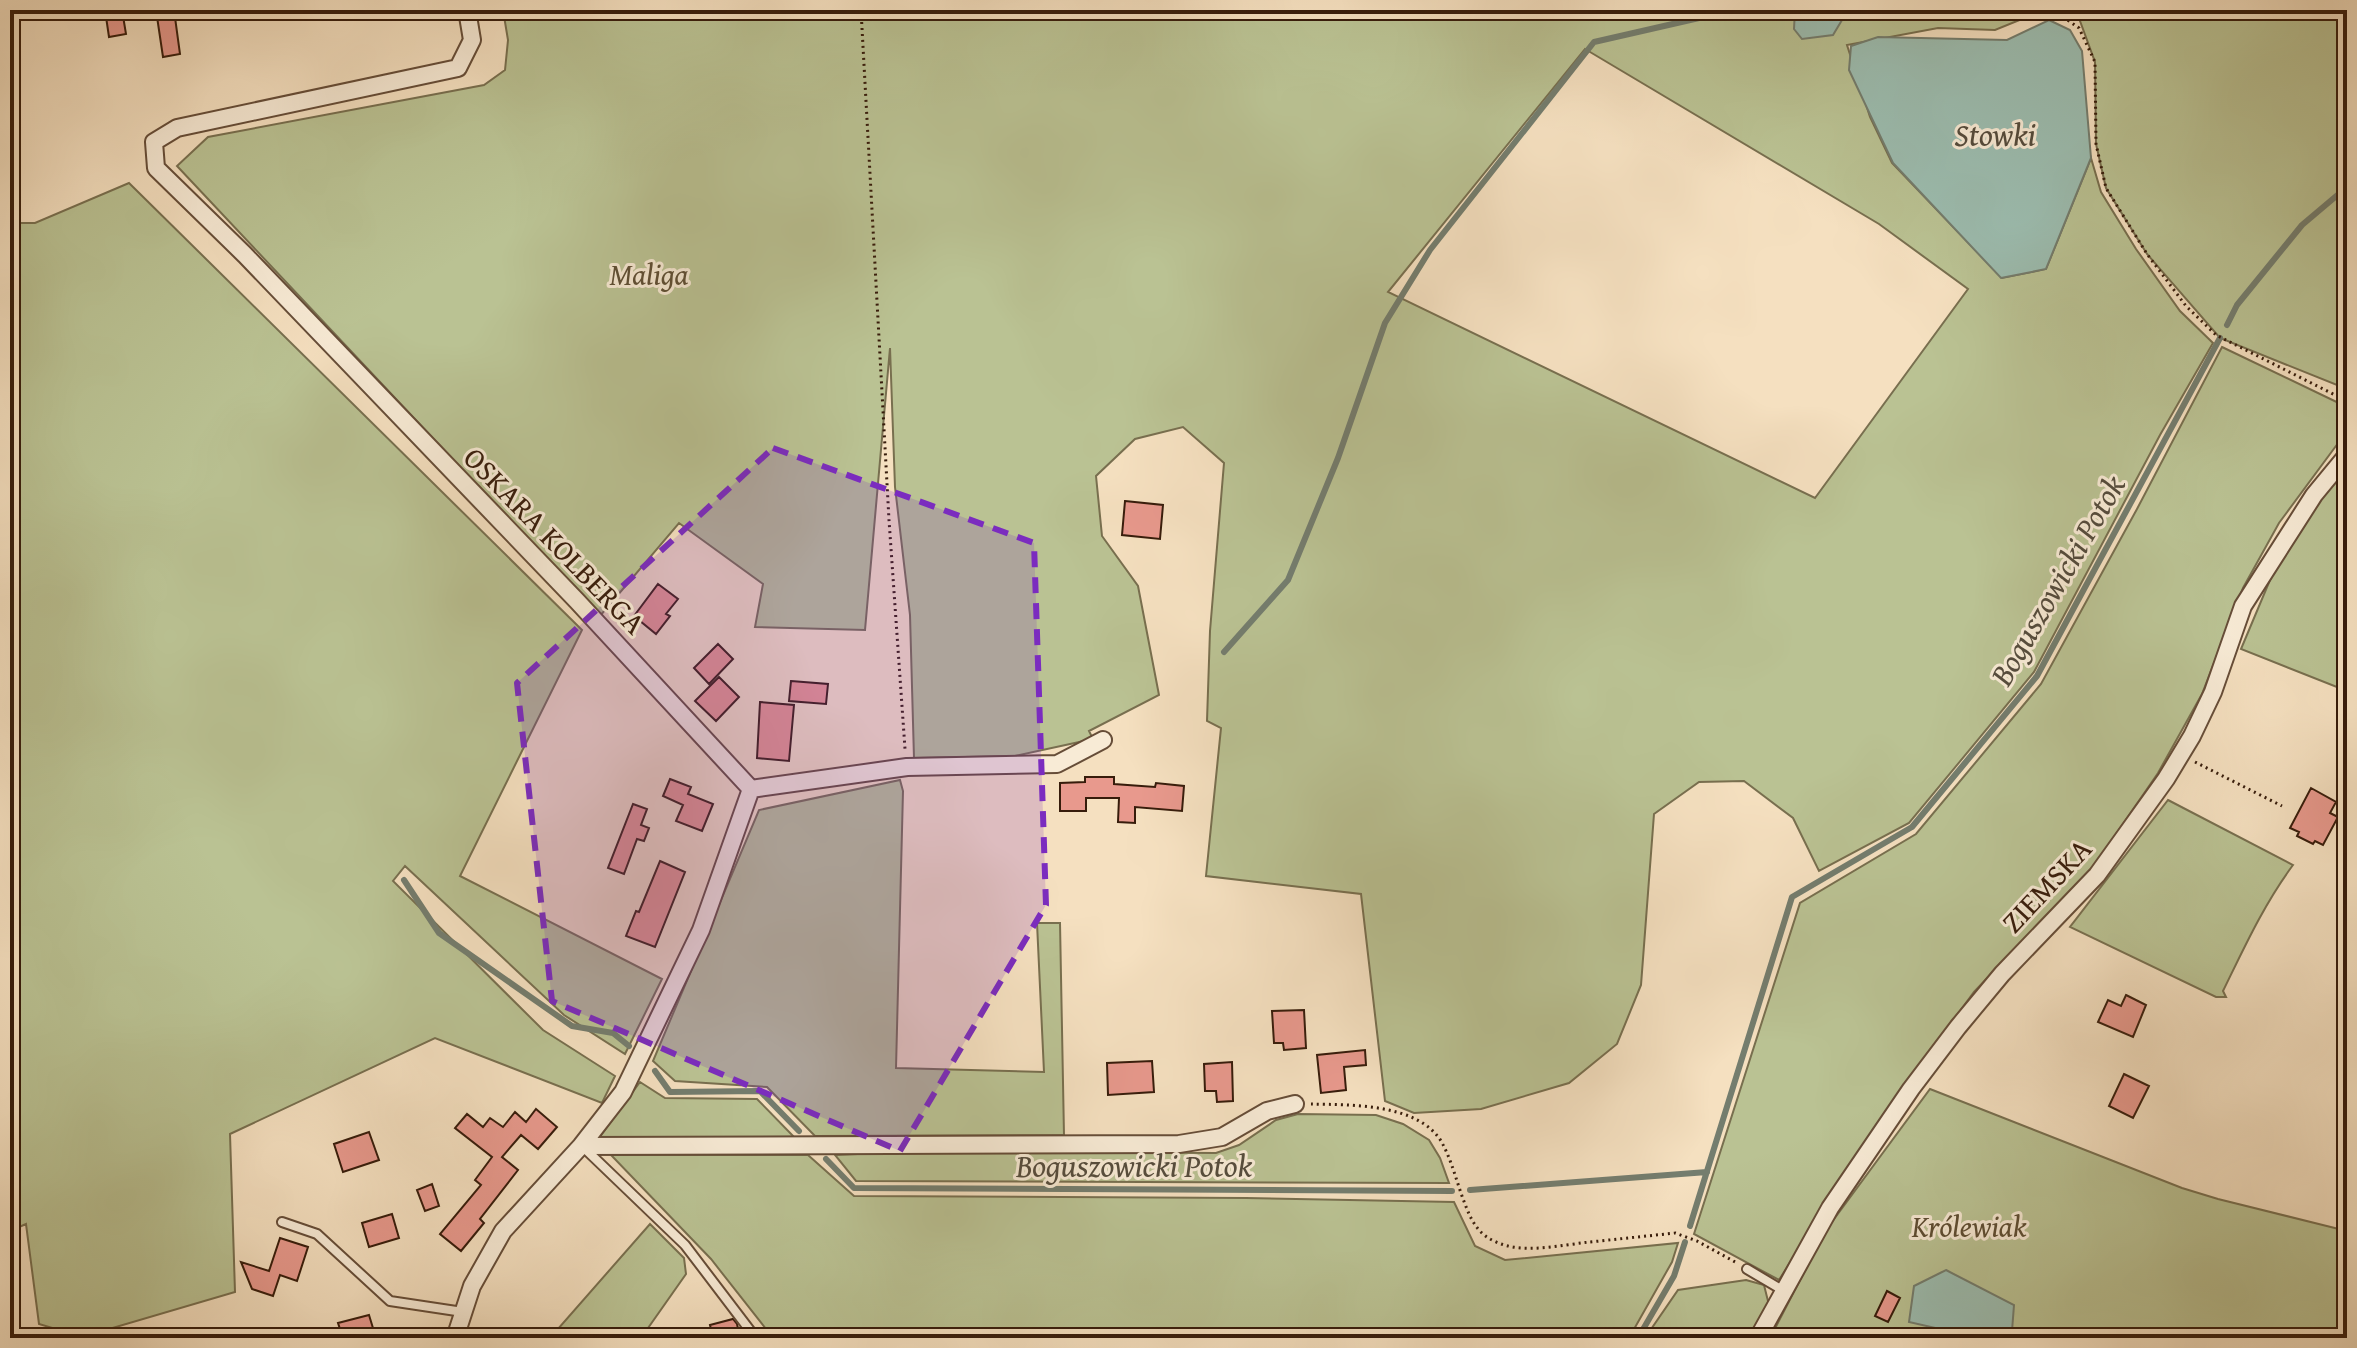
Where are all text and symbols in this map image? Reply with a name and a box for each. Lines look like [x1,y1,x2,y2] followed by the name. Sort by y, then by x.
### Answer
[1954,111,2036,158] water label: Stowki
[610,252,689,296] park label: Maliga
[454,436,656,644] street label: OSKARA KOLBERGA
[1977,466,2137,695] water label: Boguszowicki Potok
[1991,828,2101,942] street label: ZIEMSKA
[1015,1142,1252,1189] water label: Boguszowicki Potok
[1911,1204,2027,1248] park label: Królewiak

